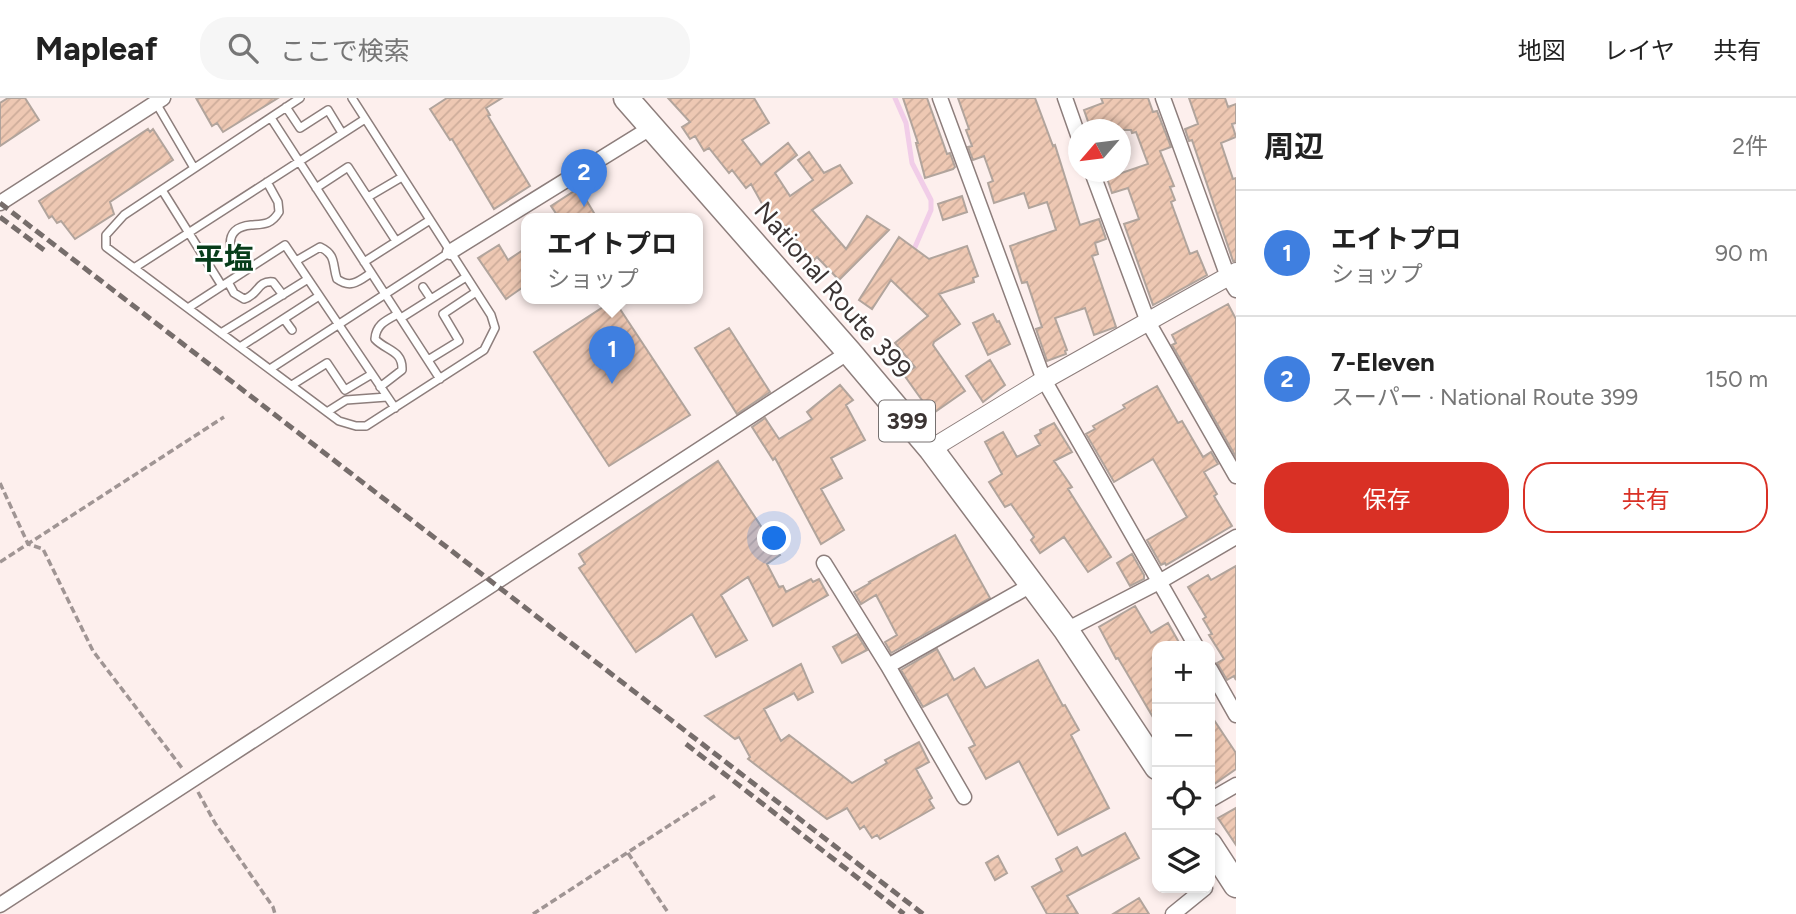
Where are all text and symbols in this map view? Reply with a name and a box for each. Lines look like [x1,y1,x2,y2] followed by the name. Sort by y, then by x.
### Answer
[200,17,690,80] search box
[35,29,158,68] text: Mapleaf
[224,29,262,67] icon: search
[280,35,410,67] text: ここで検索
[1518,36,1566,65] text: 地図
[1604,36,1675,65] text: レイヤ
[1713,36,1761,65] text: 共有
[1068,119,1131,182] north arrow
[1264,128,1324,165] text: 周辺
[1732,132,1768,160] text: 2件
[561,149,607,207] pin: 2
[747,195,919,385] street label: National Route 399
[521,213,703,304] popup
[1331,223,1461,255] text: エイトプロ
[547,228,677,260] text: エイトプロ
[1282,239,1292,267] text: 1
[1715,239,1768,267] text: 90 m
[194,240,254,277] district label: 平塩
[1331,260,1423,288] text: ショップ
[547,265,639,293] text: ショップ
[589,326,635,384] pin: 1
[1331,346,1435,378] text: 7-Eleven
[1280,365,1294,393] text: 2
[1705,365,1768,393] text: 150 m
[1331,383,1638,411] text: スーパー · National Route 399
[879,400,935,442] road number: 399
[1264,462,1509,533] button: 保存
[1523,462,1768,533] button: 共有
[757,521,791,555] your location
[1152,641,1215,893] map controls
[1152,641,1215,704] button: +
[1152,704,1215,767] button: −
[1152,767,1215,830] button: locate
[1152,830,1215,893] button: layers

